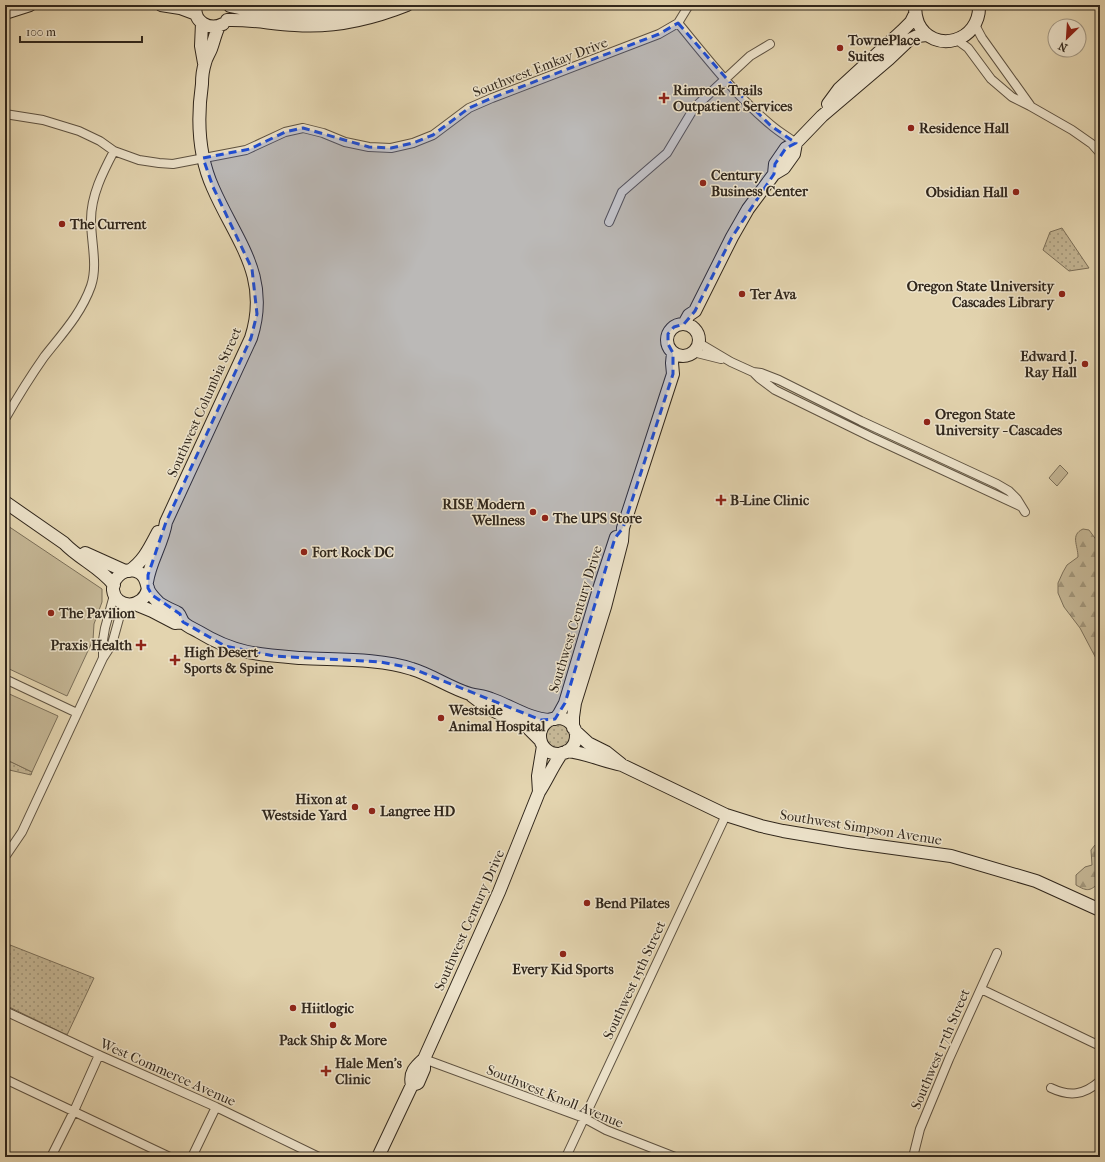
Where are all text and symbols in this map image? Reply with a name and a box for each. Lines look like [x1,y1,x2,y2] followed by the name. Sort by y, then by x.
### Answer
[20,18,142,44] scale bar
[1047,18,1087,58] north arrow
[26,25,56,39] text: 100 m
[847,32,920,65] place label: TownePlace Suites
[470,34,610,101] street label: Southwest Emkay Drive
[1056,39,1070,54] text: N
[835,43,845,53] marker: TownePlace Suites
[673,82,793,115] place label: Rimrock Trails Outpatient Services
[658,92,670,104] marker: Rimrock Trails Outpatient Services
[919,120,1009,137] place label: Residence Hall
[906,123,916,133] marker: Residence Hall
[711,167,809,200] place label: Century Business Center
[698,178,708,188] marker: Century Business Center
[926,184,1008,201] place label: Obsidian Hall
[1011,187,1021,197] marker: Obsidian Hall
[69,216,148,233] place label: The Current
[57,219,67,229] marker: The Current
[907,278,1056,311] place label: Oregon State University Cascades Library
[749,286,797,303] place label: Ter Ava
[737,289,747,299] marker: Ter Ava
[1057,289,1067,299] marker: Oregon State University Cascades Library
[164,325,245,480] street label: Southwest Columbia Street
[1020,348,1077,381] place label: Edward J. Ray Hall
[1080,359,1090,369] marker: Edward J. Ray Hall
[934,406,1063,439] place label: Oregon State University - Cascades
[922,417,932,427] marker: Oregon State University - Cascades
[730,492,810,509] place label: B-Line Clinic
[715,494,727,506] marker: B-Line Clinic
[442,496,526,529] place label: RISE Modern Wellness
[528,507,538,517] marker: RISE Modern Wellness
[552,510,642,527] place label: The UPS Store
[540,513,550,523] marker: The UPS Store
[311,544,394,561] place label: Fort Rock DC
[545,544,606,695] street label: Southwest Century Drive
[299,547,309,557] marker: Fort Rock DC
[58,605,136,622] place label: The Pavilion
[46,608,56,618] marker: The Pavilion
[51,637,133,654] place label: Praxis Health
[135,639,147,651] marker: Praxis Health
[184,644,273,677] place label: High Desert Sports & Spine
[169,654,181,666] marker: High Desert Sports & Spine
[448,702,546,735] place label: Westside Animal Hospital
[436,713,446,723] marker: Westside Animal Hospital
[261,791,348,824] place label: Hixon at Westside Yard
[350,802,360,812] marker: Hixon at Westside Yard
[380,803,455,820] place label: Langree HD
[367,806,377,816] marker: Langree HD
[779,806,943,849] street label: Southwest Simpson Avenue
[431,847,508,993] street label: Southwest Century Drive
[595,895,671,912] place label: Bend Pilates
[582,898,592,908] marker: Bend Pilates
[600,918,669,1042] street label: Southwest 15th Street
[558,949,568,959] marker: Every Kid Sports
[512,961,614,978] place label: Every Kid Sports
[907,986,974,1112] street label: Southwest 17th Street
[301,1000,355,1017] place label: Hiitlogic
[288,1003,298,1013] marker: Hiitlogic
[328,1020,338,1030] marker: Pack Ship & More
[279,1032,387,1049] place label: Pack Ship & More
[96,1034,238,1110] street label: West Commerce Avenue
[335,1055,403,1088] place label: Hale Men’s Clinic
[484,1061,626,1132] street label: Southwest Knoll Avenue
[320,1065,332,1077] marker: Hale Men’s Clinic

